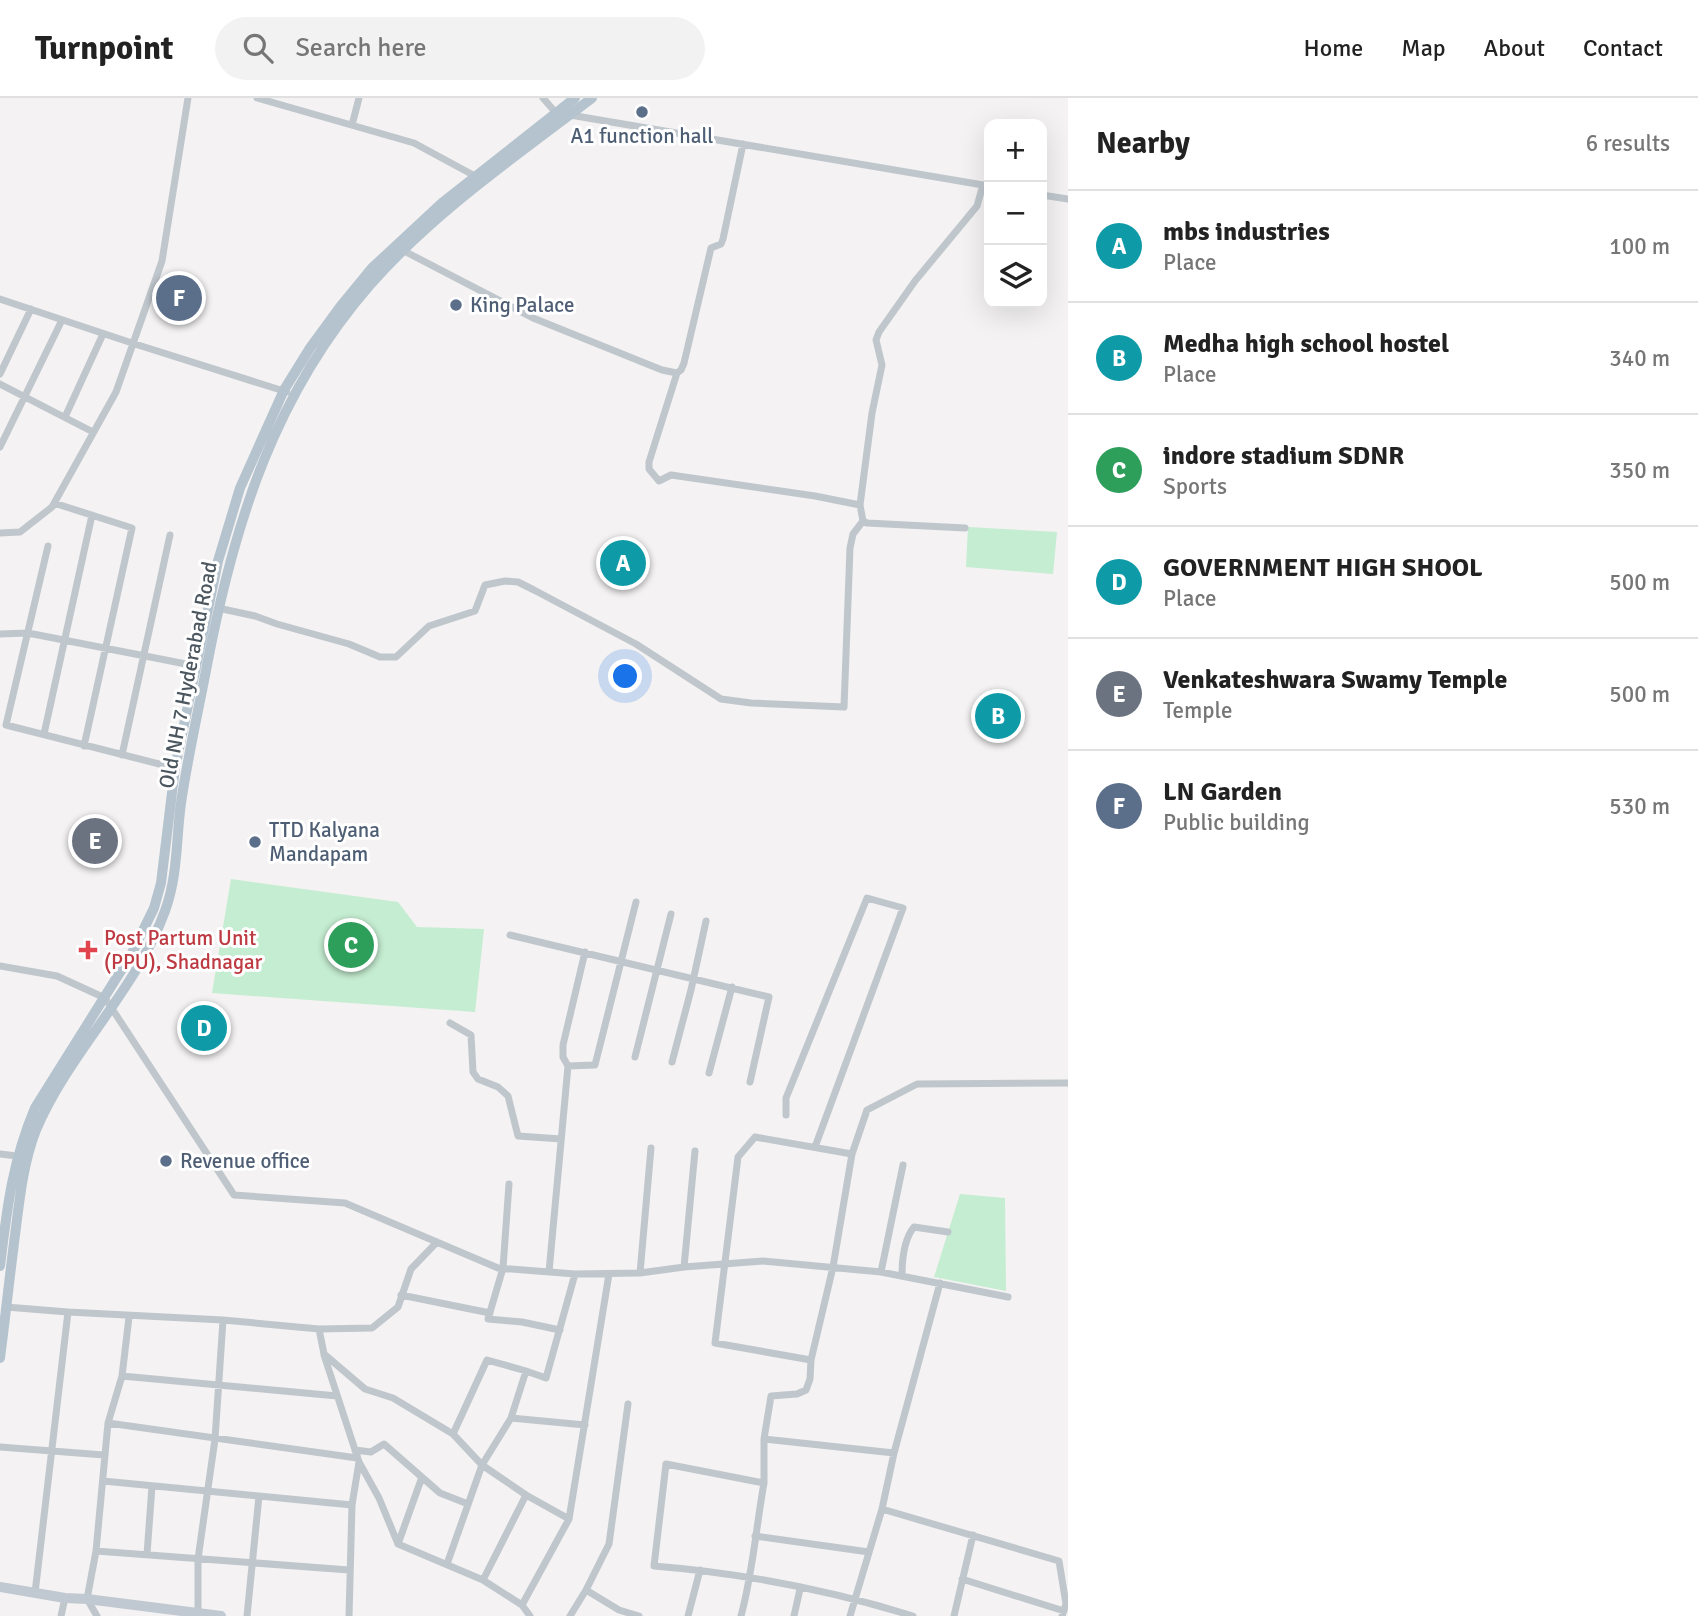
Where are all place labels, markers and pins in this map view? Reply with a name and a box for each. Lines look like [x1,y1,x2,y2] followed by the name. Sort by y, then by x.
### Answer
[634,104,650,120] marker: A1 function hall
[570,123,714,149] place label: A1 function hall
[156,272,202,324] pin: F
[470,292,575,318] place label: King Palace
[448,297,464,313] marker: King Palace
[600,537,646,589] pin: A
[975,690,1021,742] pin: B
[72,815,118,867] pin: E
[269,817,380,867] place label: TTD Kalyana Mandapam
[247,834,263,850] marker: TTD Kalyana Mandapam
[328,919,374,971] pin: C
[104,925,263,975] place label: Post Partum Unit (PPU), Shadnagar
[78,940,98,960] marker: Post Partum Unit (PPU), Shadnagar
[181,1002,227,1054] pin: D
[180,1148,310,1174] place label: Revenue office
[158,1153,174,1169] marker: Revenue office

